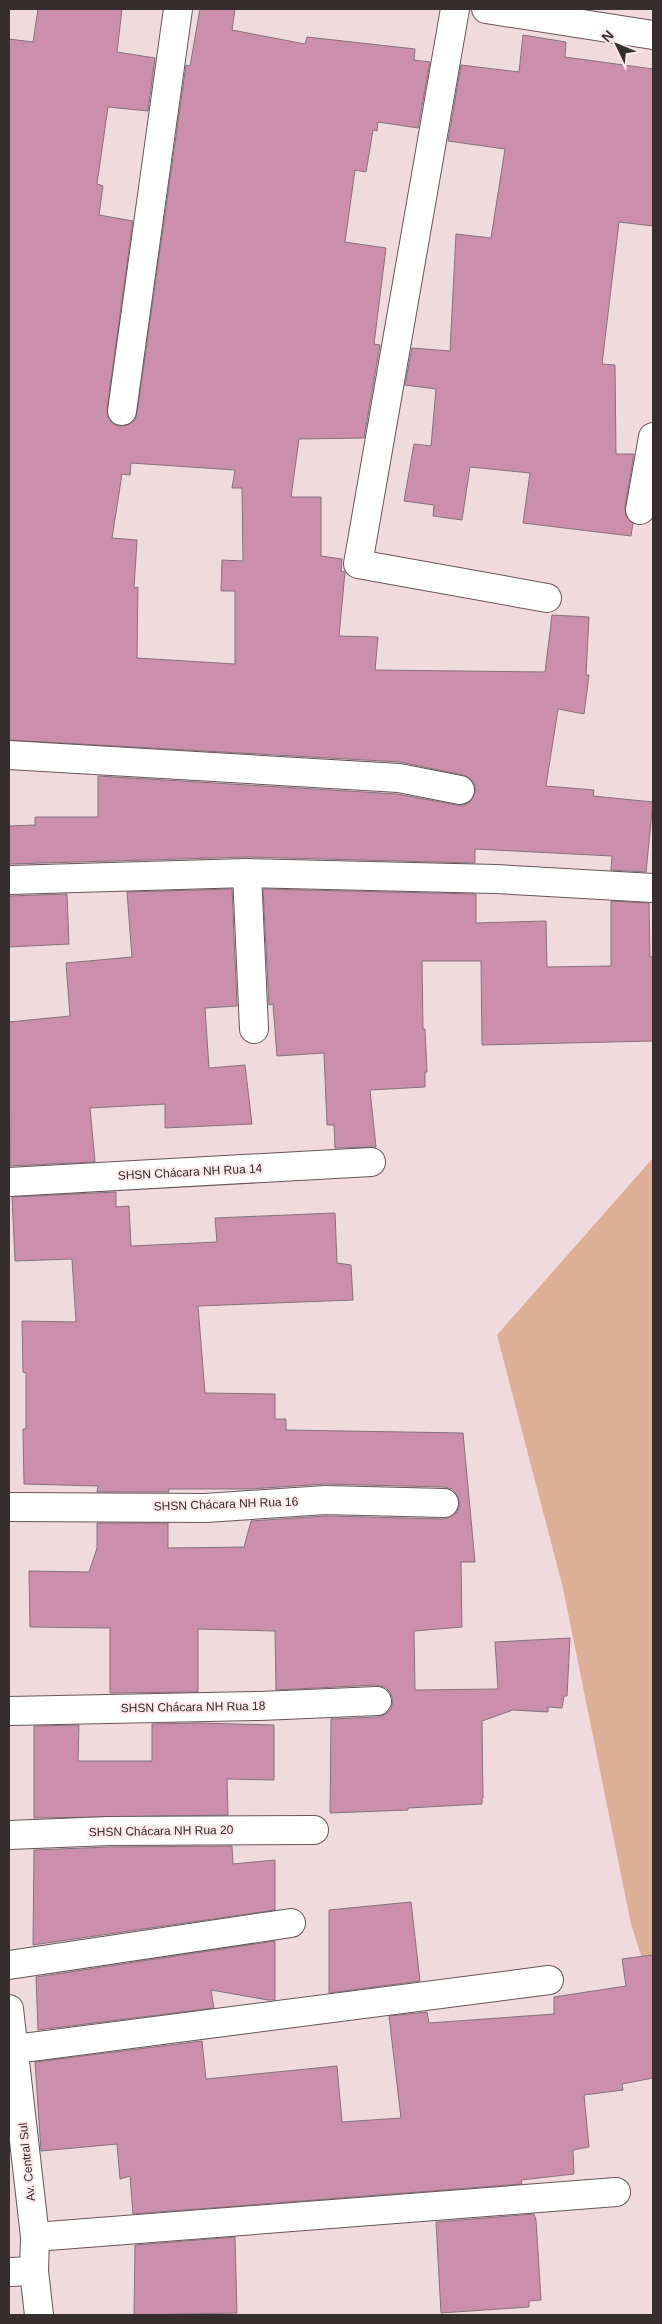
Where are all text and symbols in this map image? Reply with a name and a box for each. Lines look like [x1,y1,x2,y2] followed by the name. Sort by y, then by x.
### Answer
[592,20,642,70] north arrow
[598,27,617,45] text: N
[117,1161,263,1183] street label: SHSN Chácara NH Rua 14
[153,1494,299,1514] street label: SHSN Chácara NH Rua 16
[121,1699,266,1715] street label: SHSN Chácara NH Rua 18
[89,1823,234,1839] street label: SHSN Chácara NH Rua 20
[16,2122,38,2202] street label: Av. Central Sul

